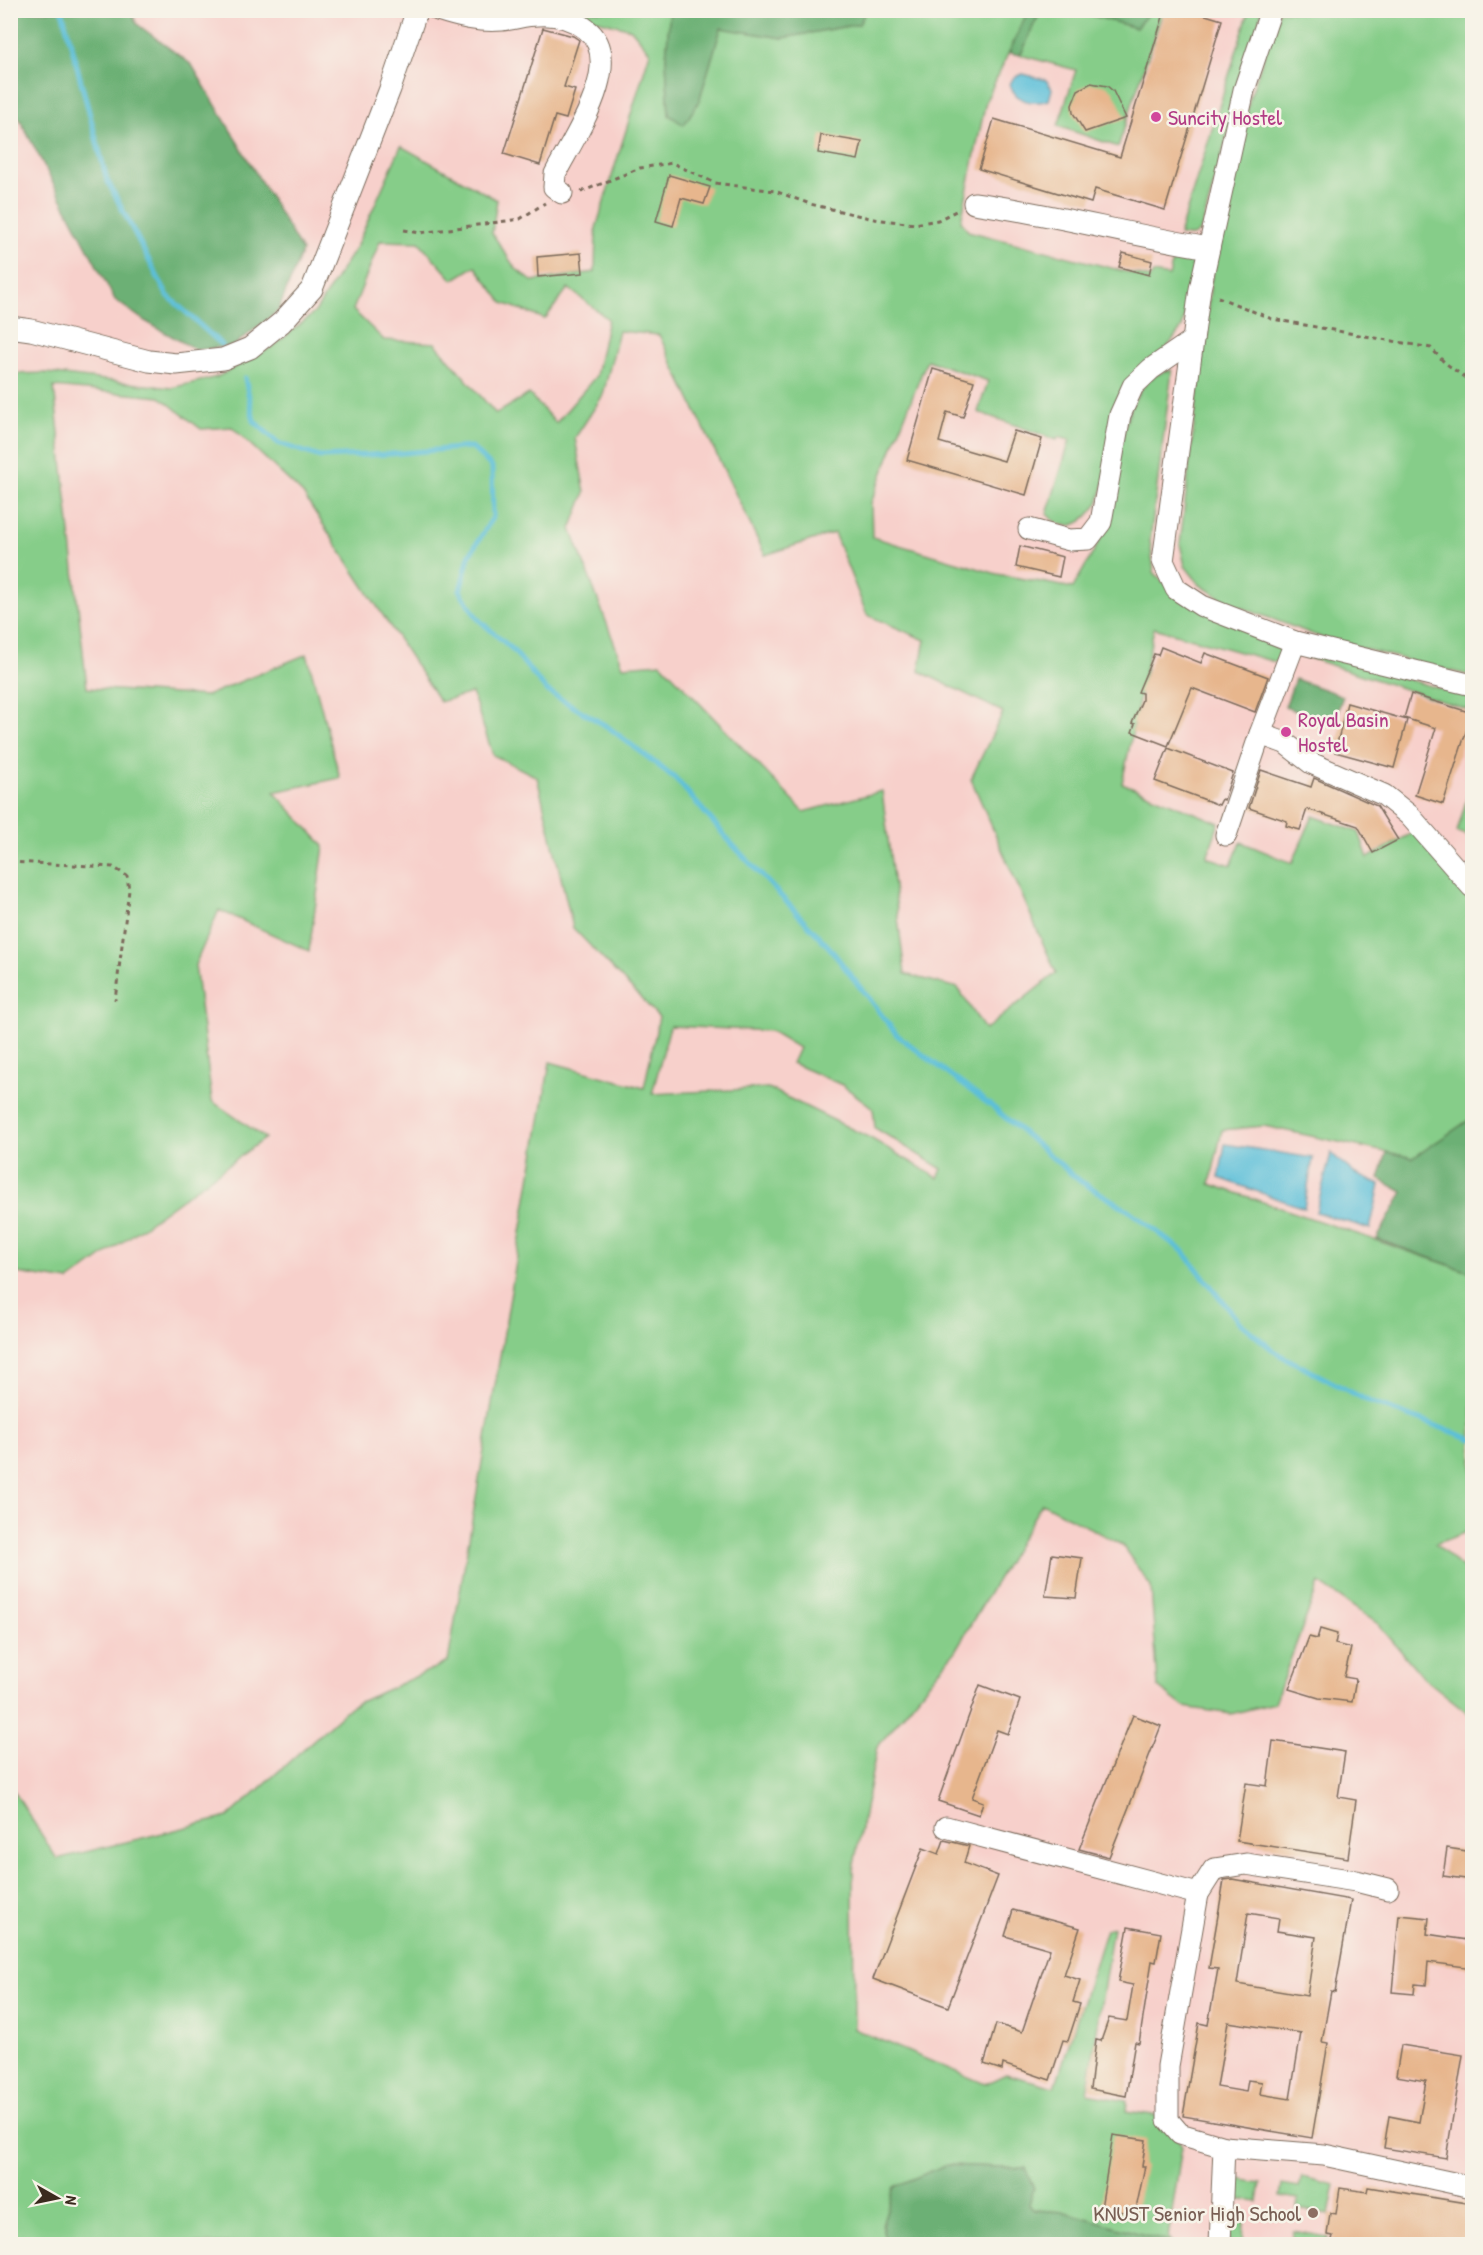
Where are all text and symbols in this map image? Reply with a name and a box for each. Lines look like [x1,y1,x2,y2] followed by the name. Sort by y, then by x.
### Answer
[1168,102,1282,132] place label: Suncity Hostel
[1149,110,1163,124] marker: Suncity Hostel
[1298,704,1389,759] place label: Royal Basin Hostel
[1279,725,1293,739] marker: Royal Basin Hostel
[27,2168,87,2228] north arrow
[60,2194,83,2207] text: N
[1093,2198,1301,2228] place label: KNUST Senior High School
[1306,2206,1320,2220] marker: KNUST Senior High School

